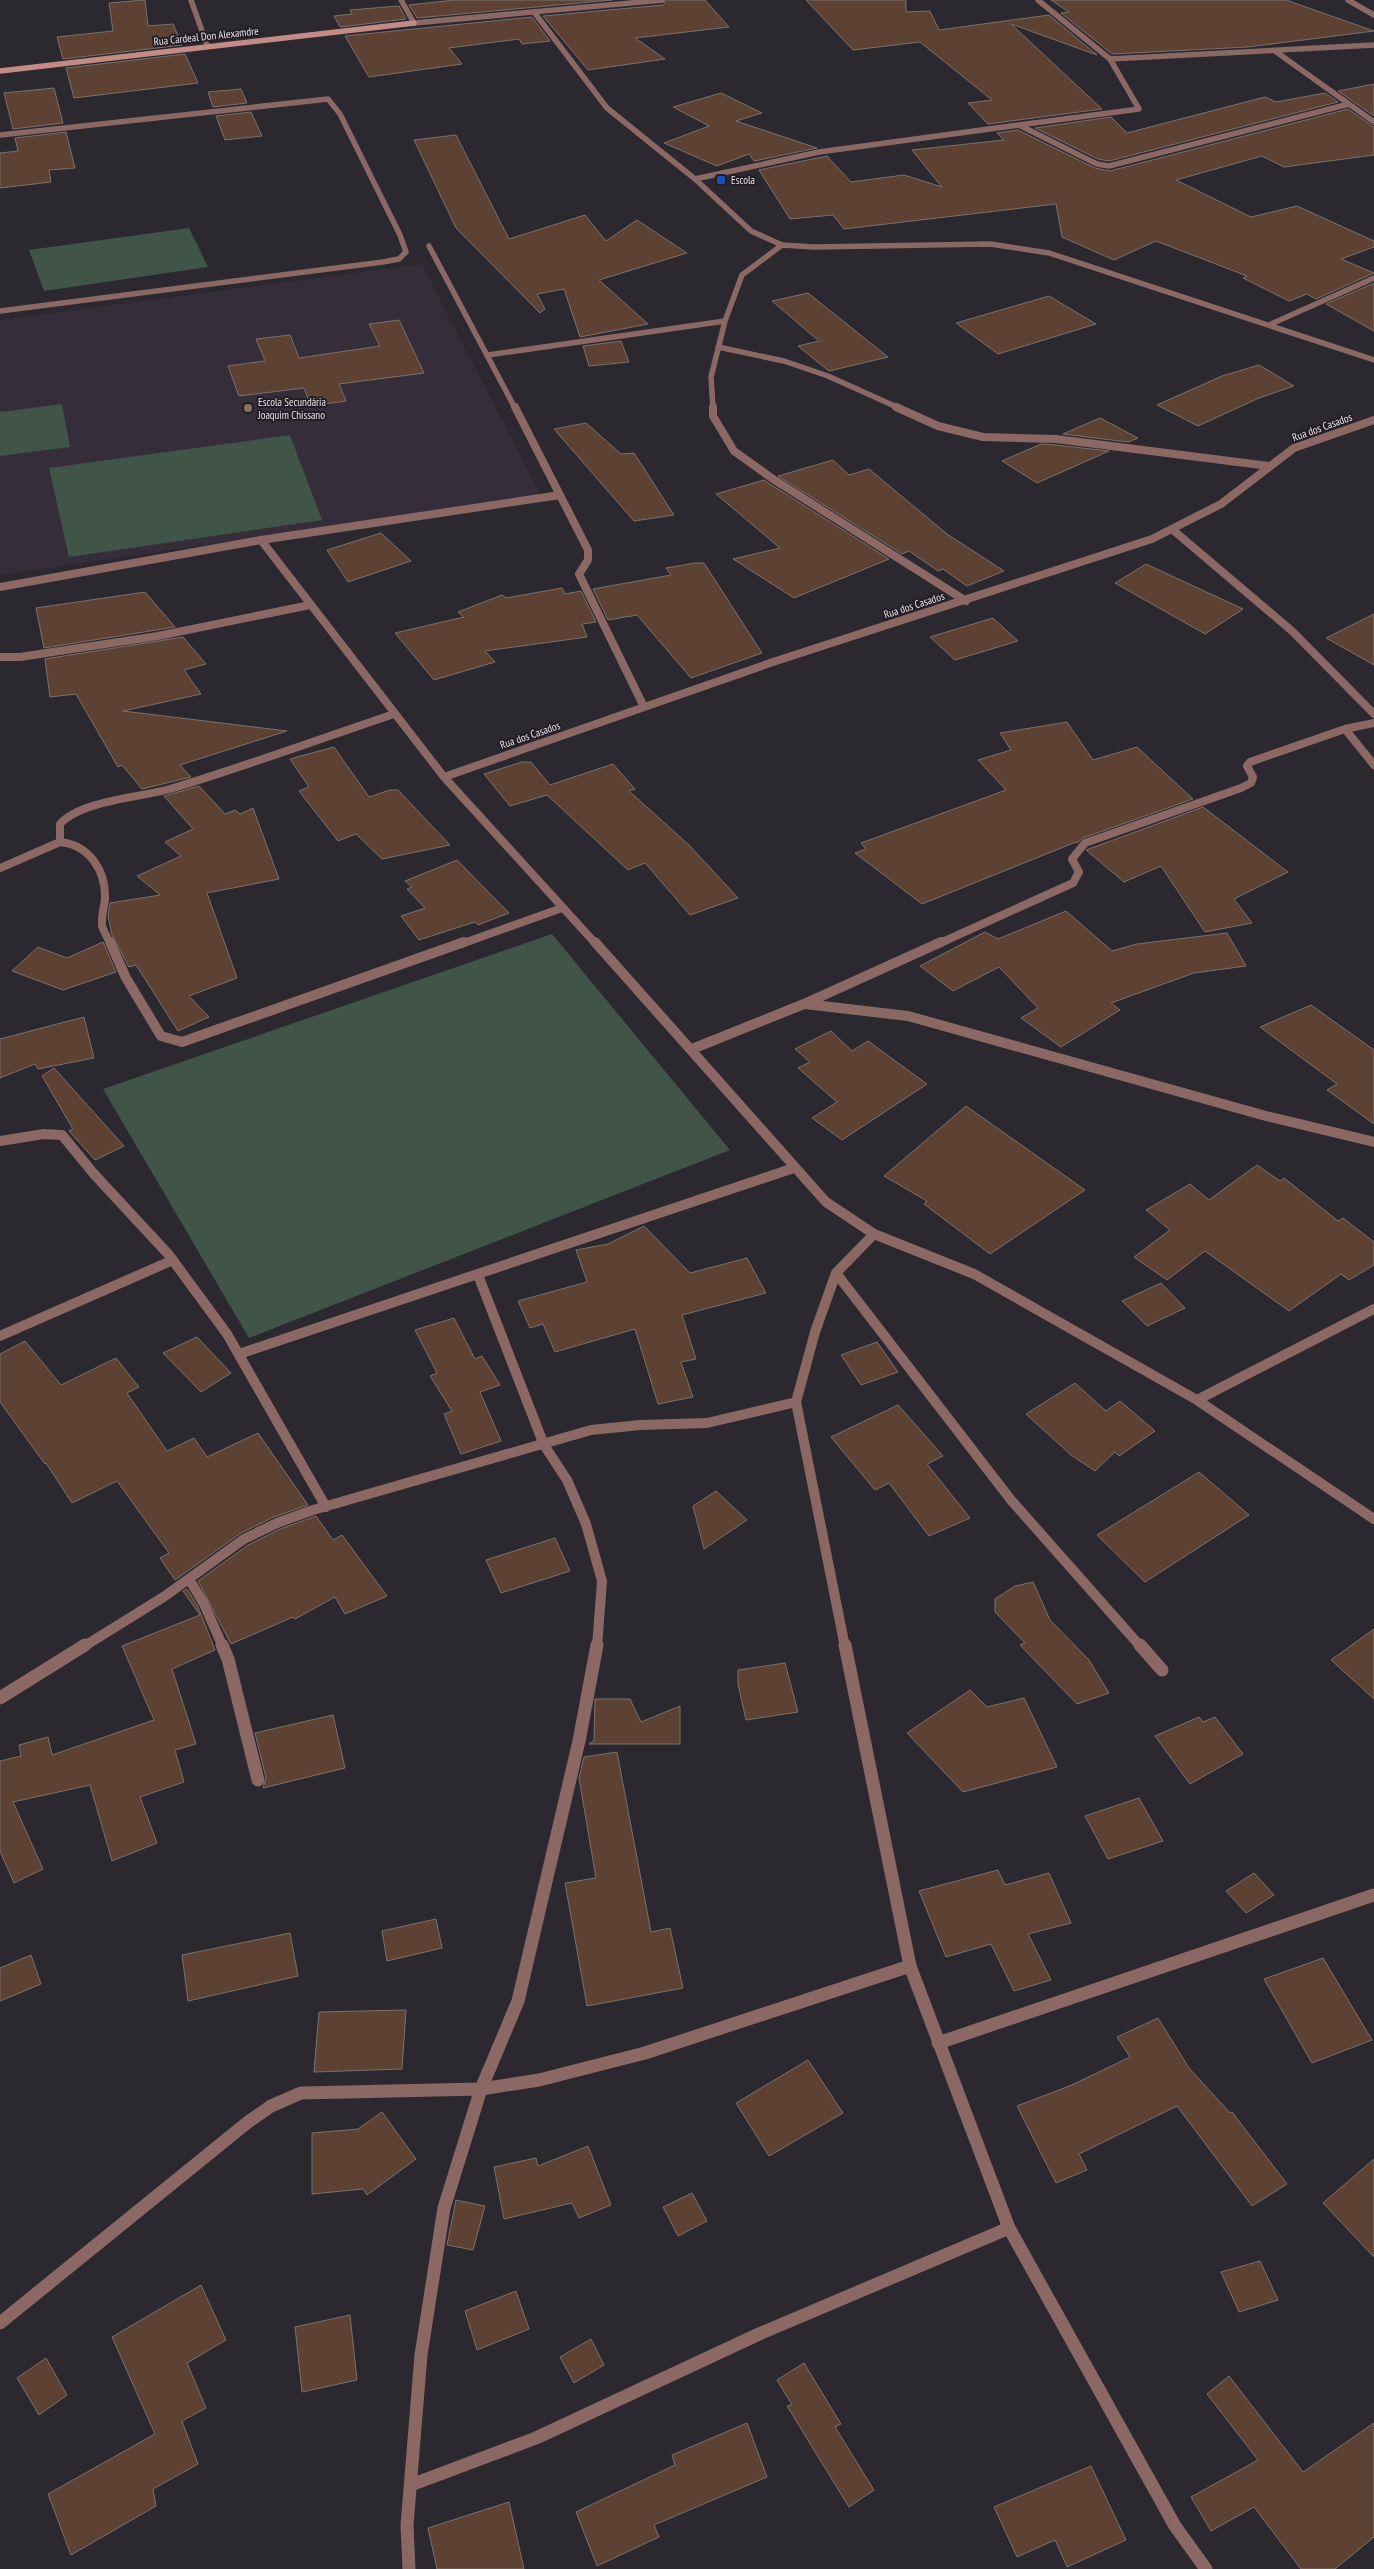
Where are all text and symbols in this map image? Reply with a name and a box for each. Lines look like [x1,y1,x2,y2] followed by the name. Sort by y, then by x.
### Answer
[153,23,260,48] street label: Rua Cardeal Don Alexamdre
[731,173,755,187] place label: Escola
[715,174,727,186] marker: Escola
[257,395,326,422] place label: Escola Secundária Joaquim Chissano
[242,402,254,414] marker: Escola Secundária Joaquim Chissano
[1290,410,1354,444] street label: Rua dos Casados
[882,589,946,621] street label: Rua dos Casados
[498,718,562,752] street label: Rua dos Casados

